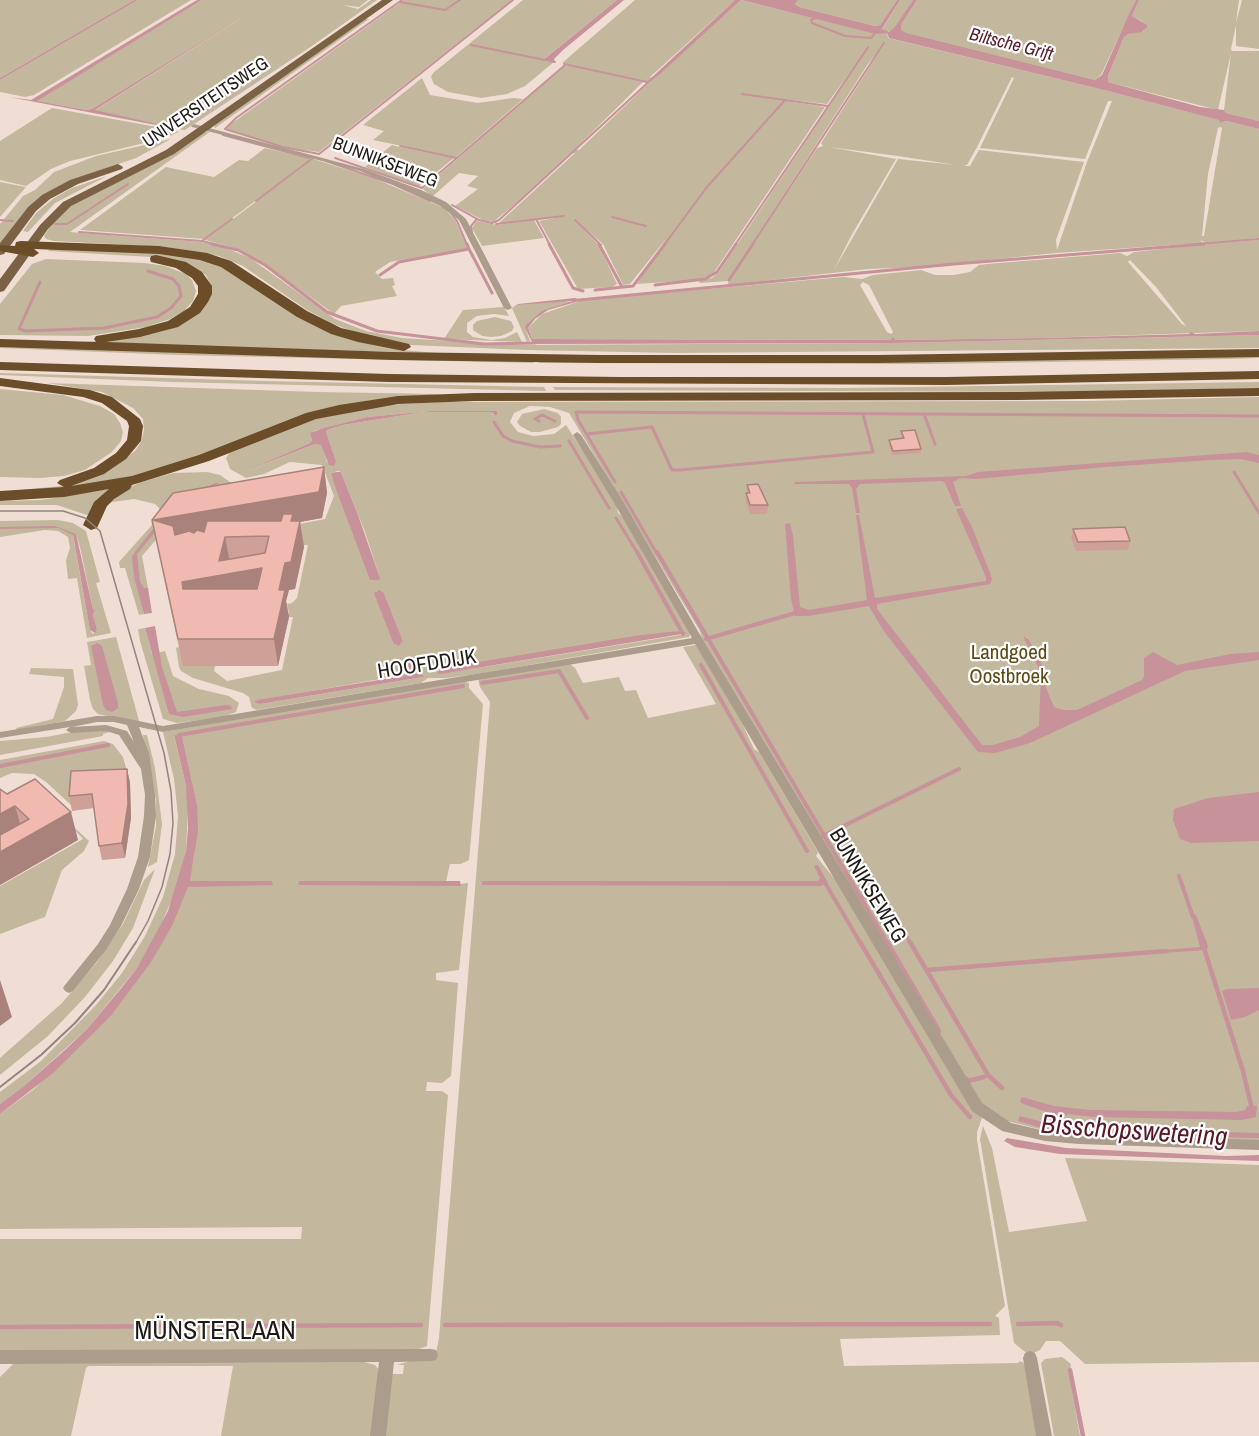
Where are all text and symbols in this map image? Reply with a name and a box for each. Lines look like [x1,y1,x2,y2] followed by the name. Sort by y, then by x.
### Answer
[967,24,1055,66] water label: Biltsche Grift
[139,53,273,153] street label: UNIVERSITEITSWEG
[329,133,441,193] street label: BUNNIKSEWEG
[969,640,1049,690] park label: Landgoed Oostbroek
[376,645,478,685] street label: HOOFDDIJK
[823,824,911,948] street label: BUNNIKSEWEG
[1040,1109,1228,1155] water label: Bisschopswetering
[134,1316,296,1348] street label: MÜNSTERLAAN

